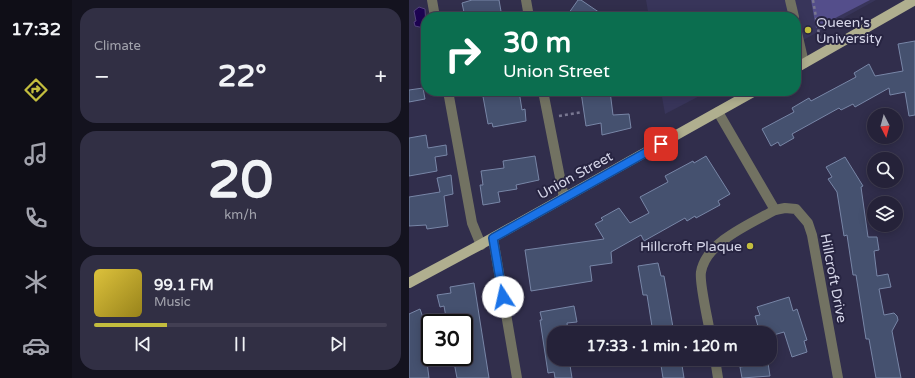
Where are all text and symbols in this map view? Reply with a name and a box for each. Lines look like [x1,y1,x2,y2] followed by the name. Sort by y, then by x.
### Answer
[816,14,882,47] place label: Queen's University
[11,18,61,40] text: 17:32
[803,25,813,35] marker: Queen's University
[503,26,571,60] text: 30 m
[437,28,489,80] icon: right
[94,38,141,54] text: Climate
[218,58,267,95] text: 22°
[503,60,610,82] text: Union Street
[94,64,110,90] text: −
[375,64,387,90] text: +
[22,76,50,104] icon: directions
[867,108,903,144] north arrow
[867,108,903,232] map controls
[644,127,678,161] pin
[650,133,672,155] icon: arrive
[22,140,50,168] icon: music
[535,148,616,203] street label: Union Street
[208,149,273,212] text: 20
[867,152,903,188] button: search
[867,196,903,232] button: layers
[22,204,50,232] icon: phone
[224,207,257,223] text: km/h
[817,232,851,324] street label: Hillcroft Drive
[640,238,742,255] place label: Hillcroft Plaque
[745,241,755,251] marker: Hillcroft Plaque
[22,268,50,296] icon: climate
[154,276,214,294] text: 99.1 FM
[482,276,524,318] position arrow
[154,294,191,310] text: Music
[421,314,473,366] speed limit sign: 30
[22,332,50,360] icon: car
[132,333,154,355] icon: previous
[229,333,251,355] icon: pause
[327,333,349,355] icon: next
[587,337,737,355] text: 17:33 · 1 min · 120 m

